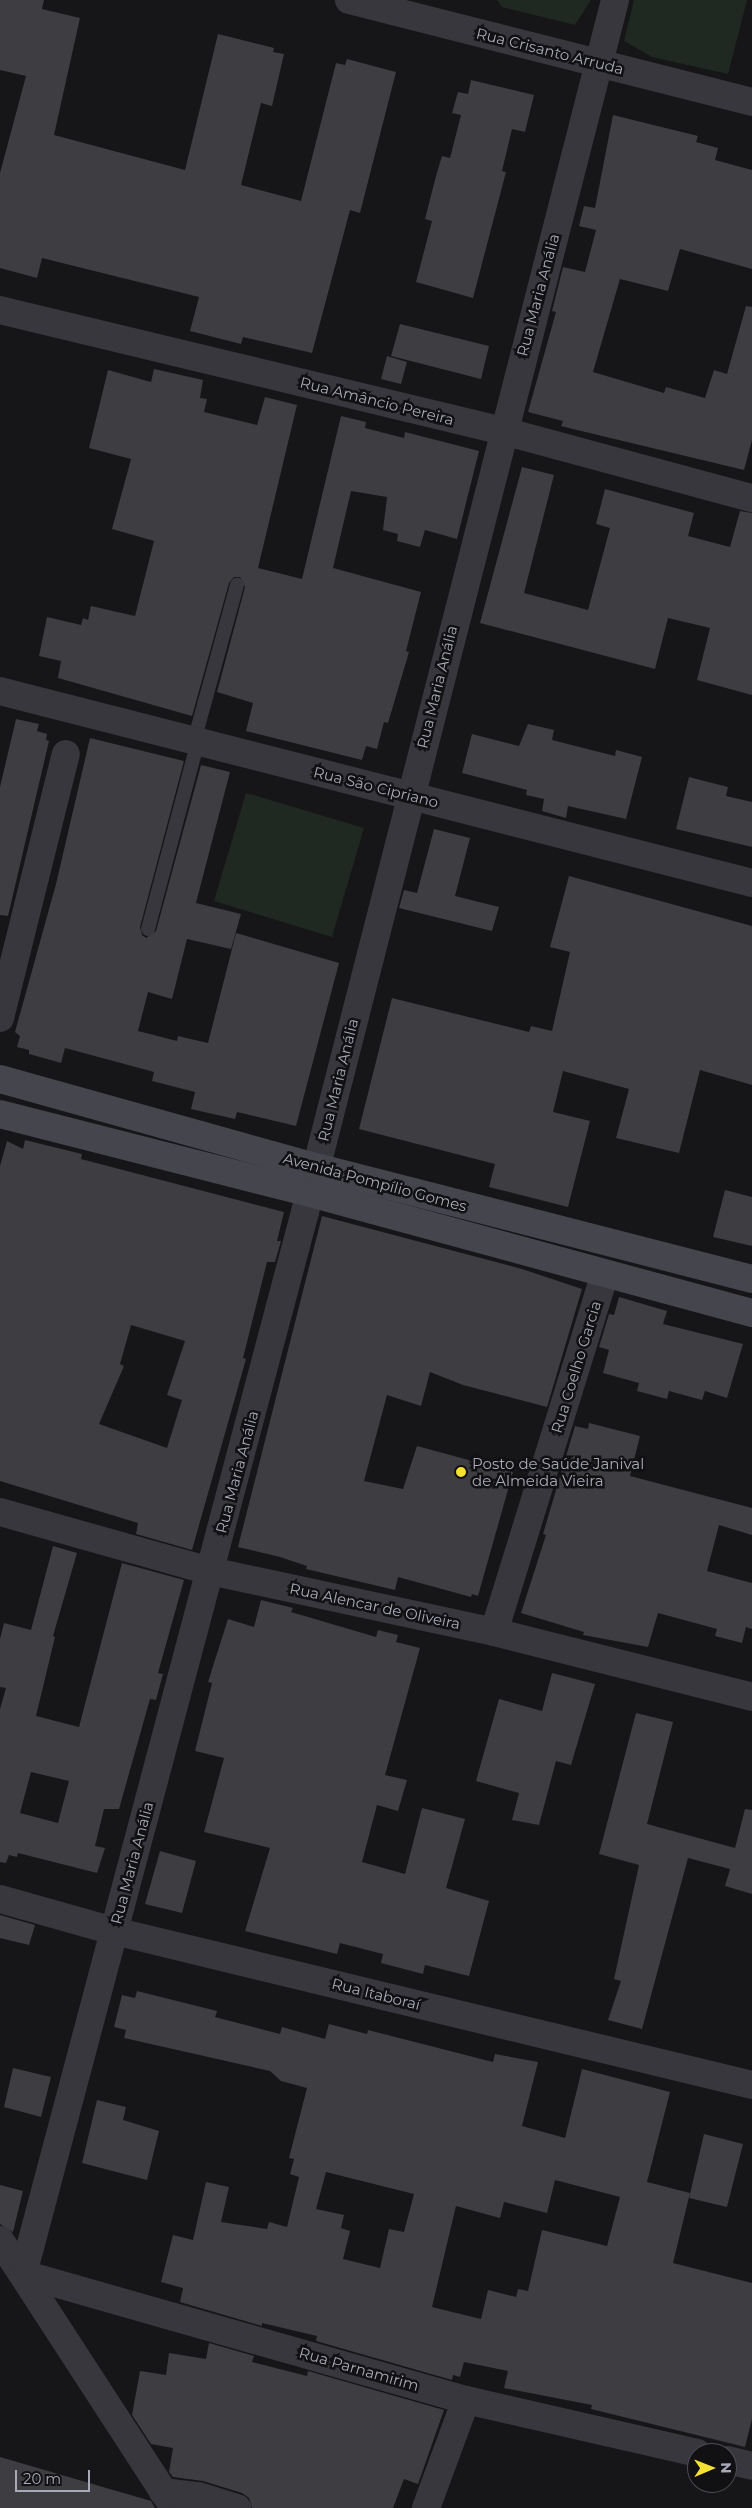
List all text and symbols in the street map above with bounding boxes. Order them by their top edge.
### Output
street label: Rua Crisanto Arruda [474,24,626,78]
street label: Rua Maria Anália [513,232,563,358]
street label: Rua Amâncio Pereira [298,373,456,429]
street label: Rua Maria Anália [413,624,461,750]
street label: Rua São Cipriano [312,763,440,811]
street label: Rua Maria Anália [314,1017,362,1143]
street label: Avenida Pompílio Gomes [281,1149,469,1215]
street label: Rua Coelho Garcia [547,1299,605,1435]
street label: Rua Maria Anália [212,1409,262,1535]
place label: Posto de Saúde Janival de Almeida Vieira [472,1454,644,1489]
marker: Posto de Saúde Janival de Almeida Vieira [454,1465,468,1479]
street label: Rua Alencar de Oliveira [288,1579,462,1633]
street label: Rua Maria Anália [107,1800,157,1926]
street label: Rua Itaboraí [330,1974,422,2014]
street label: Rua Parnamirim [297,2343,421,2395]
north arrow [687,2443,737,2493]
scale bar [18,2460,92,2492]
text: N [717,2462,735,2474]
text: 20 m [23,2469,61,2488]

